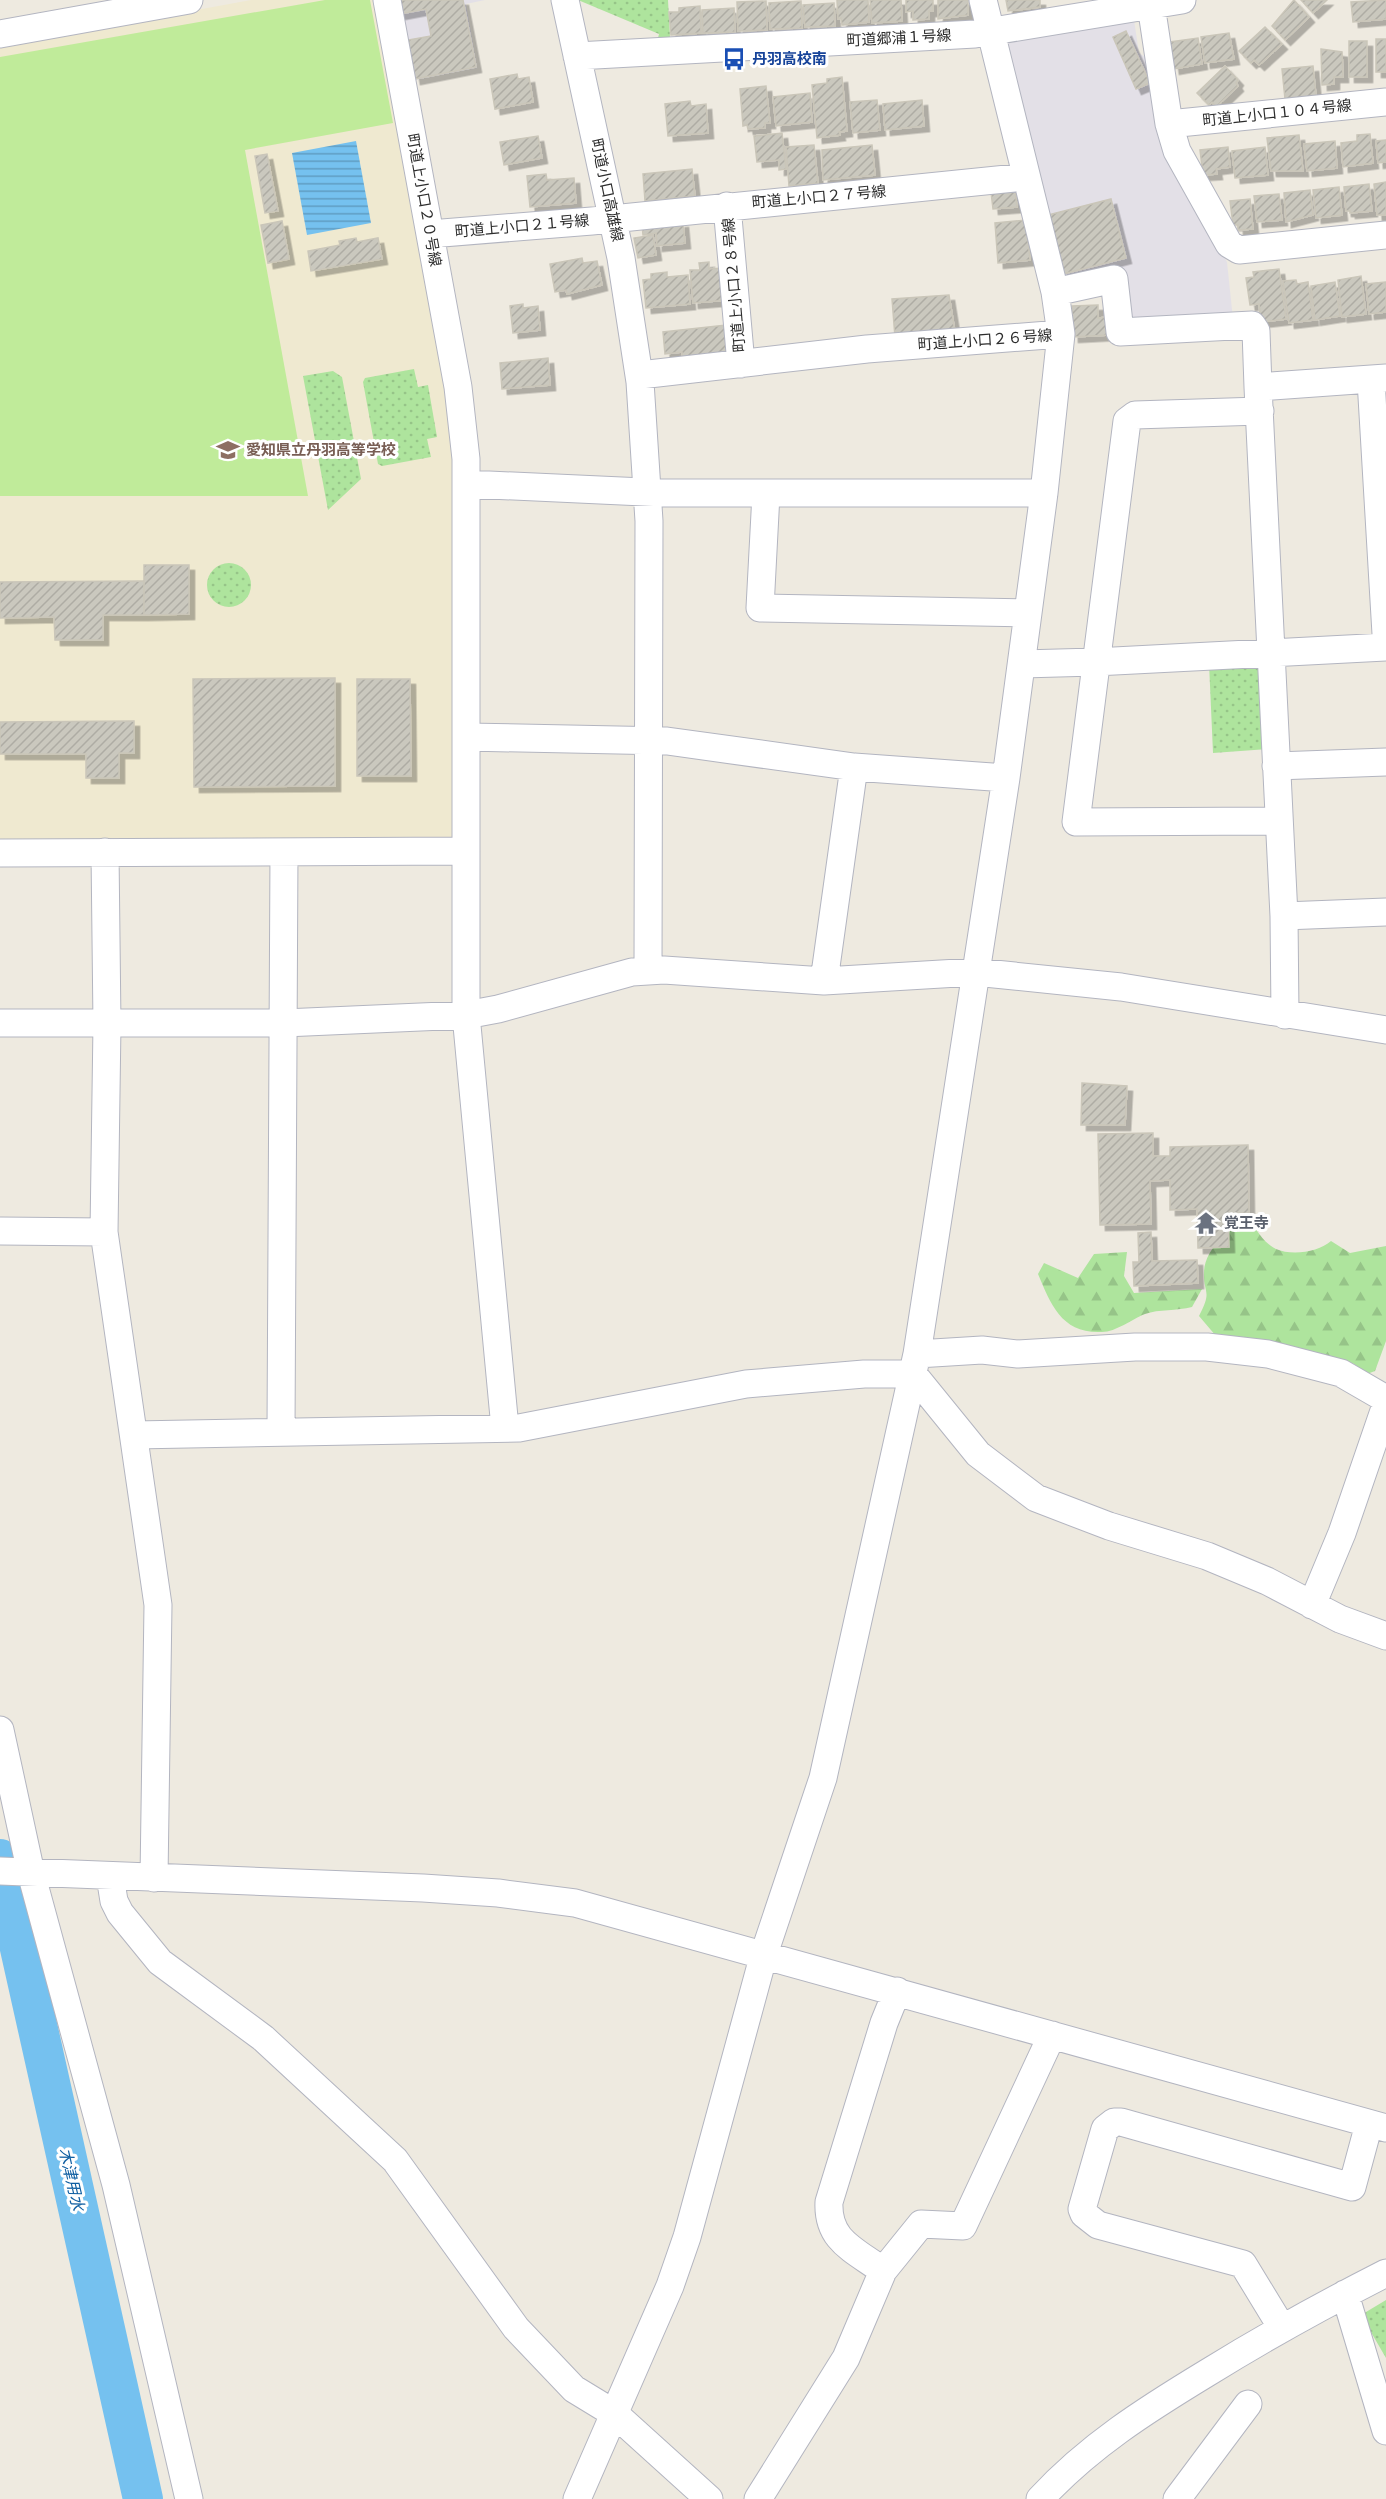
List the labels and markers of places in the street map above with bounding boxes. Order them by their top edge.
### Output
bus stop icon: 丹羽高校南 [721,46,747,72]
place label: 丹羽高校南 [752,49,827,67]
school or university icon: 愛知県立丹羽高等学校 [215,437,241,463]
place label: 愛知県立丹羽高等学校 [246,440,396,458]
temple icon: 覚王寺 [1193,1210,1219,1236]
place label: 覚王寺 [1224,1213,1269,1231]

